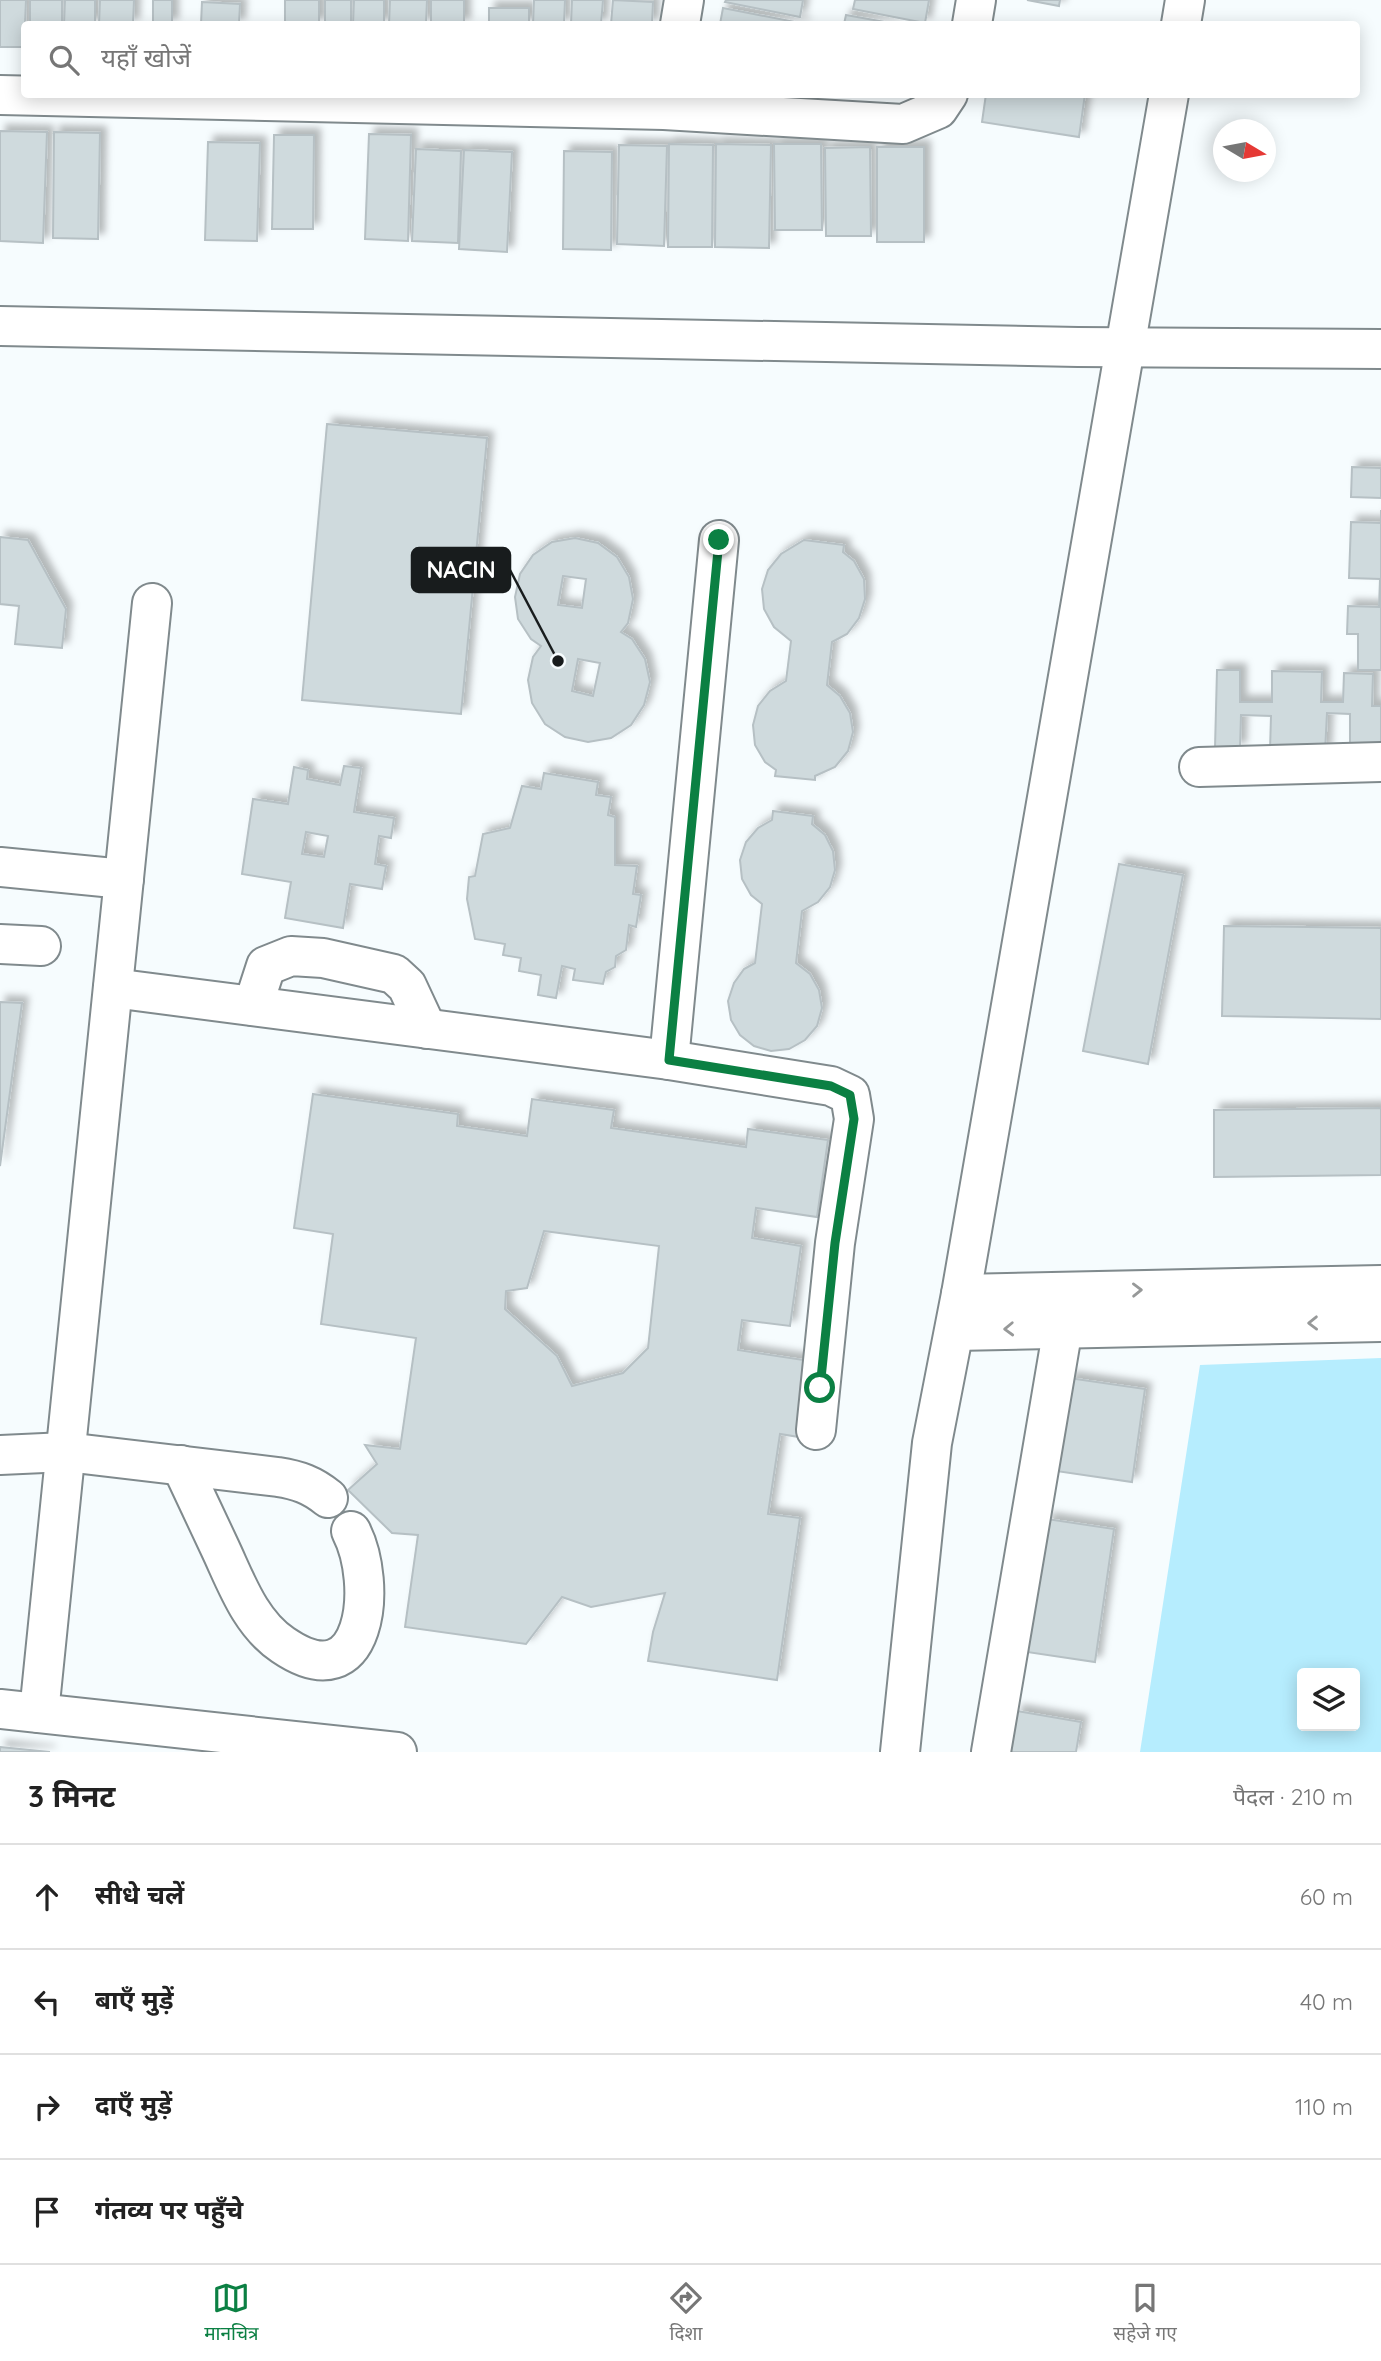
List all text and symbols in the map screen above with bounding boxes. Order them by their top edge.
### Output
search box [21,21,1360,98]
icon: search [45,41,83,79]
text: यहाँ खोजें [101,41,191,74]
north arrow [1213,119,1276,182]
route end [703,524,734,555]
callout: NACIN [412,548,510,592]
text: NACIN [426,555,496,584]
one-way arrow [1132,1283,1143,1298]
one-way arrow [1307,1315,1318,1331]
one-way arrow [1004,1321,1014,1337]
route start [804,1372,835,1403]
map controls [1297,1668,1360,1731]
button: layers [1297,1668,1360,1731]
text: 3 मिनट [28,1777,115,1815]
text: पैदल · 210 m [1233,1782,1353,1811]
icon: ahead [28,1878,66,1916]
text: सीधे चलें [95,1878,184,1911]
text: 60 m [1300,1882,1353,1911]
icon: left [28,1983,66,2021]
text: बाएँ मुड़ें [95,1983,174,2016]
text: 40 m [1300,1987,1353,2016]
icon: right [28,2088,66,2126]
text: दाएँ मुड़ें [95,2088,172,2121]
text: 110 m [1295,2092,1353,2121]
icon: arrive [28,2193,66,2231]
text: गंतव्य पर पहुँचे [95,2193,243,2226]
tab: मानचित्र [204,2279,259,2348]
tab: दिशा [667,2279,705,2348]
tab: सहेजे गए [1113,2279,1177,2348]

